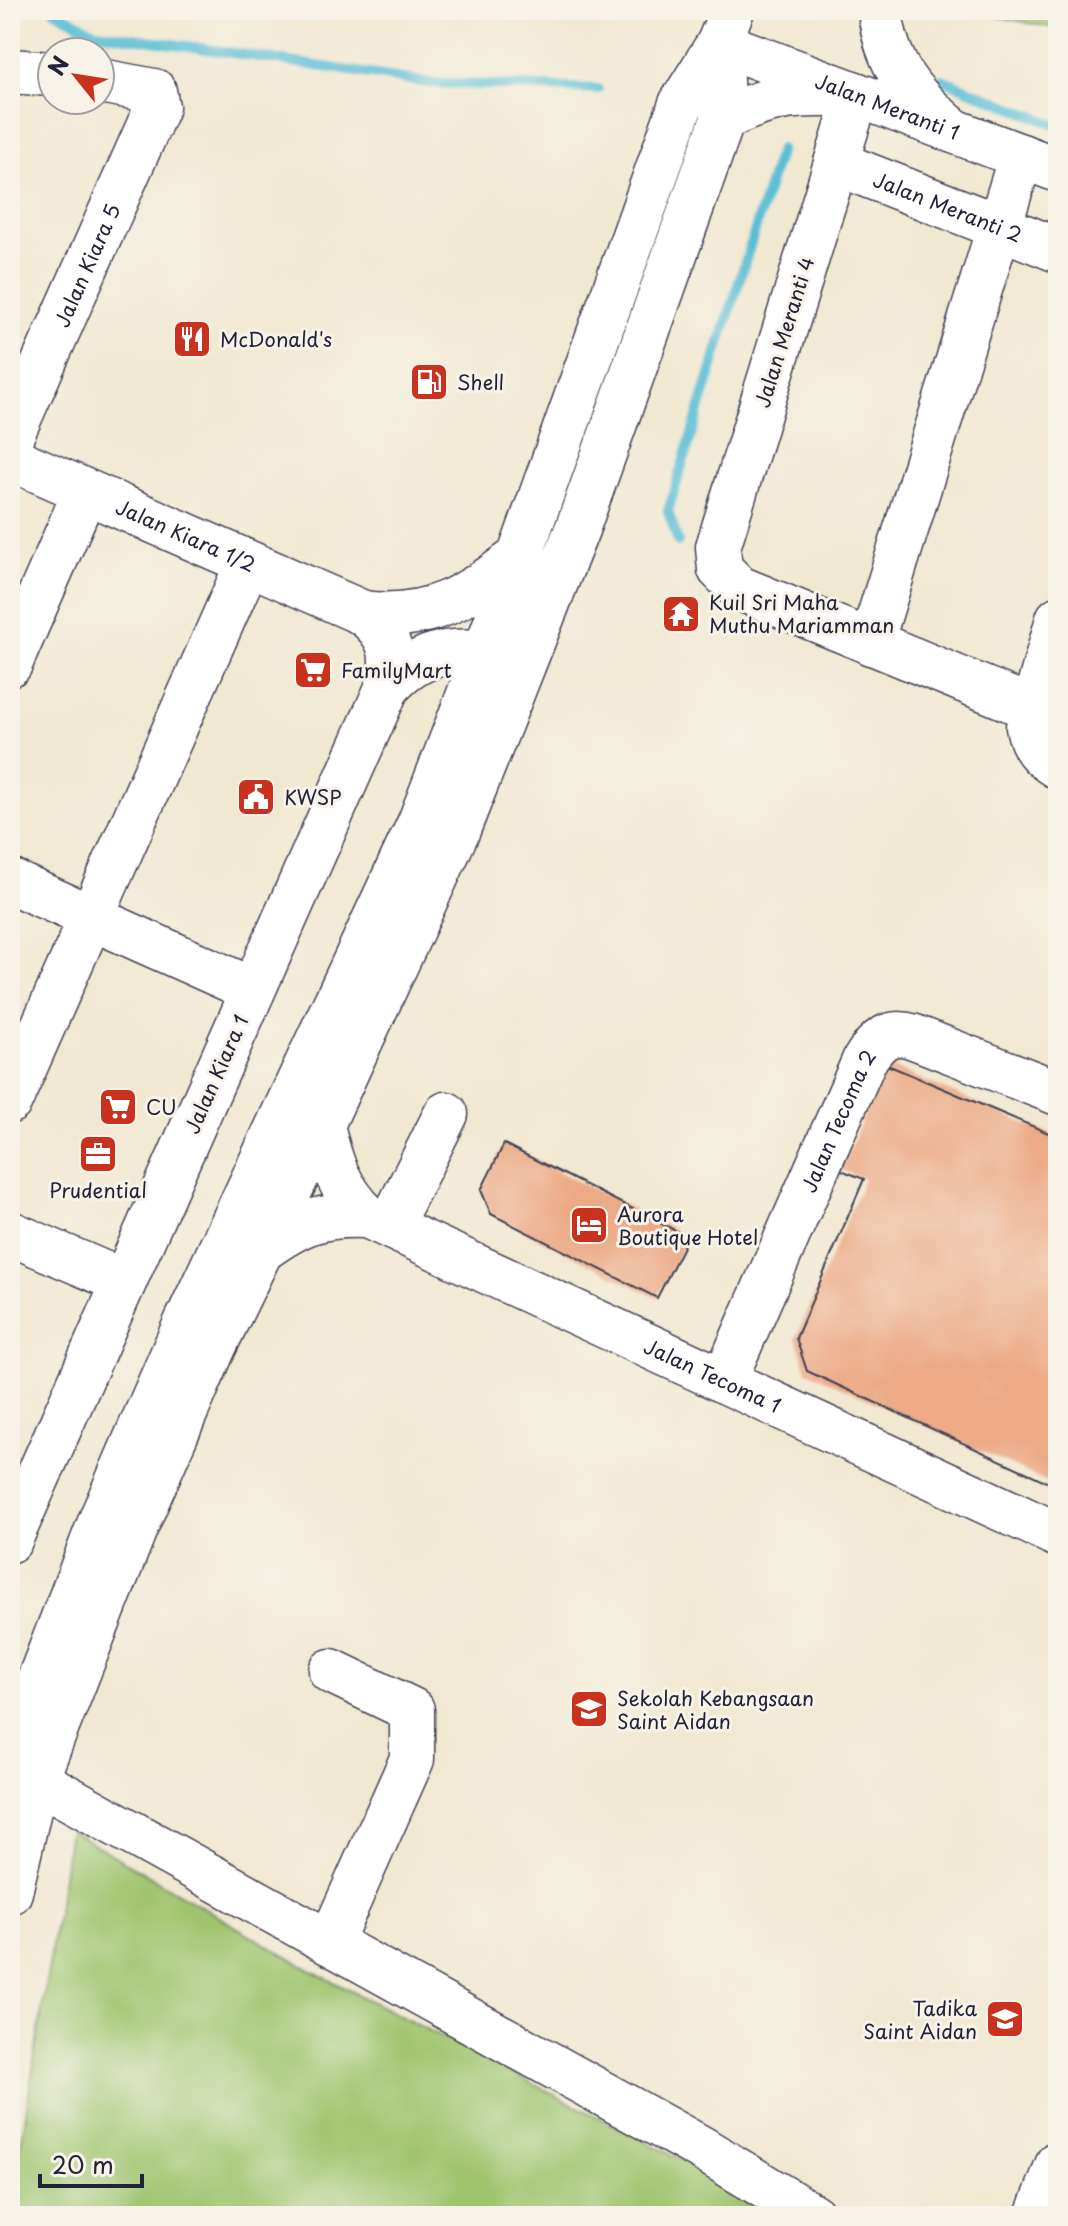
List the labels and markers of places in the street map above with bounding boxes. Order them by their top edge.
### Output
restaurant icon: McDonald's [171,318,213,360]
place label: McDonald's [220,324,332,354]
fuel station icon: Shell [408,361,450,403]
place label: Shell [457,367,504,397]
place label: Kuil Sri Maha Muthu Mariamman [709,587,894,640]
temple icon: Kuil Sri Maha Muthu Mariamman [660,593,702,635]
supermarket icon: FamilyMart [292,649,334,691]
place label: FamilyMart [341,655,452,685]
public building icon: KWSP [235,776,277,818]
place label: KWSP [284,782,342,812]
supermarket icon: CU [97,1086,139,1128]
place label: CU [146,1092,177,1122]
office icon: Prudential [77,1133,119,1175]
place label: Prudential [49,1175,147,1205]
place label: Aurora Boutique Hotel [617,1199,758,1252]
hotel icon: Aurora Boutique Hotel [568,1204,610,1246]
place label: Sekolah Kebangsaan Saint Aidan [617,1683,814,1736]
school or university icon: Sekolah Kebangsaan Saint Aidan [568,1688,610,1730]
place label: Tadika Saint Aidan [863,1993,977,2046]
school or university icon: Tadika Saint Aidan [984,1998,1026,2040]

